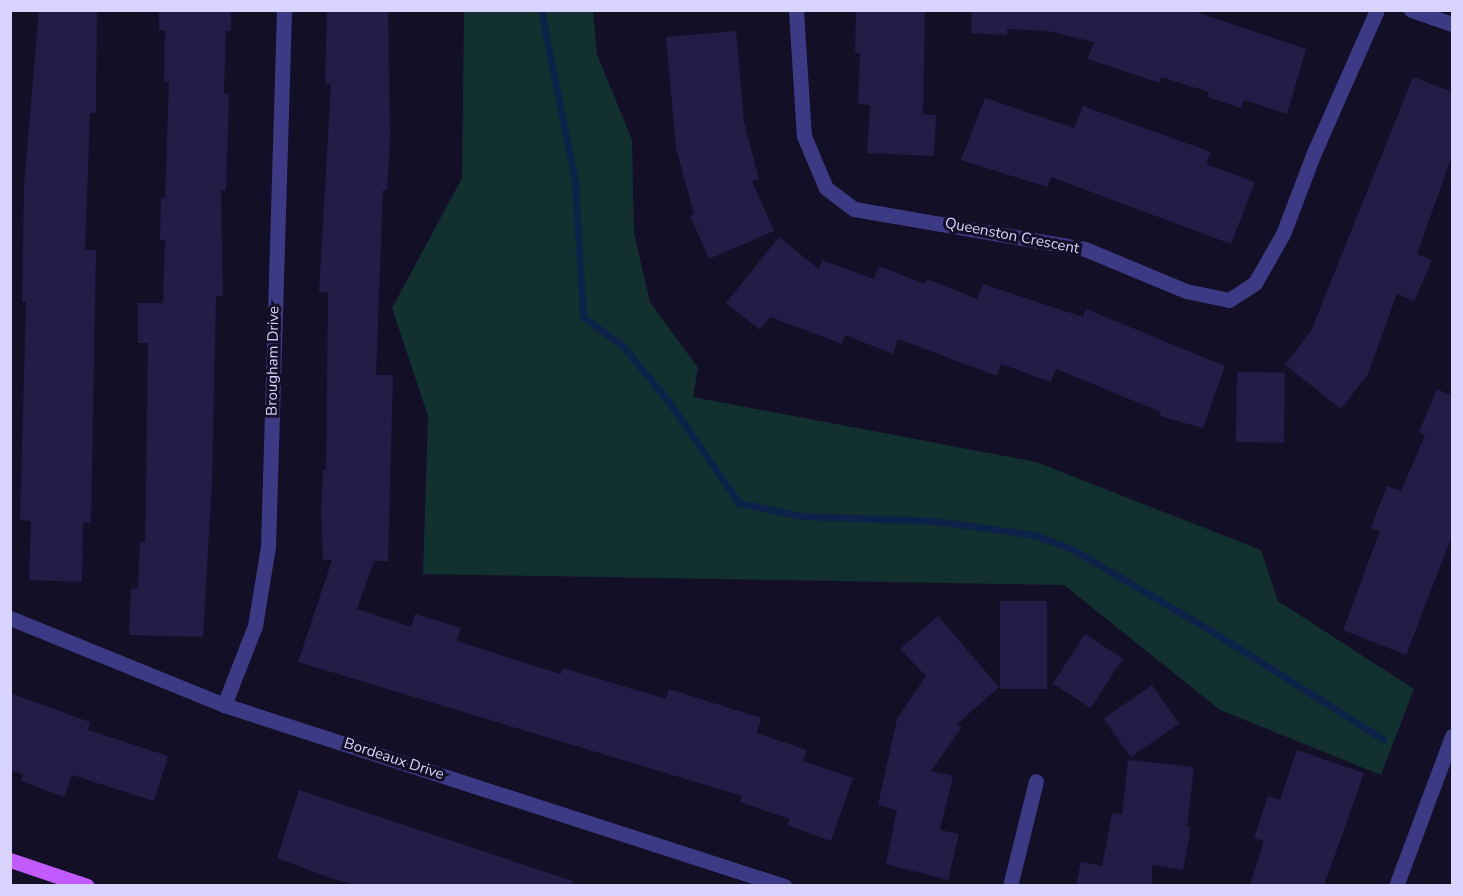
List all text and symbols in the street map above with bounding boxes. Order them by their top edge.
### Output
street label: Queenston Crescent [943,214,1081,258]
street label: Brougham Drive [263,306,283,416]
street label: Bordeaux Drive [342,734,446,784]

